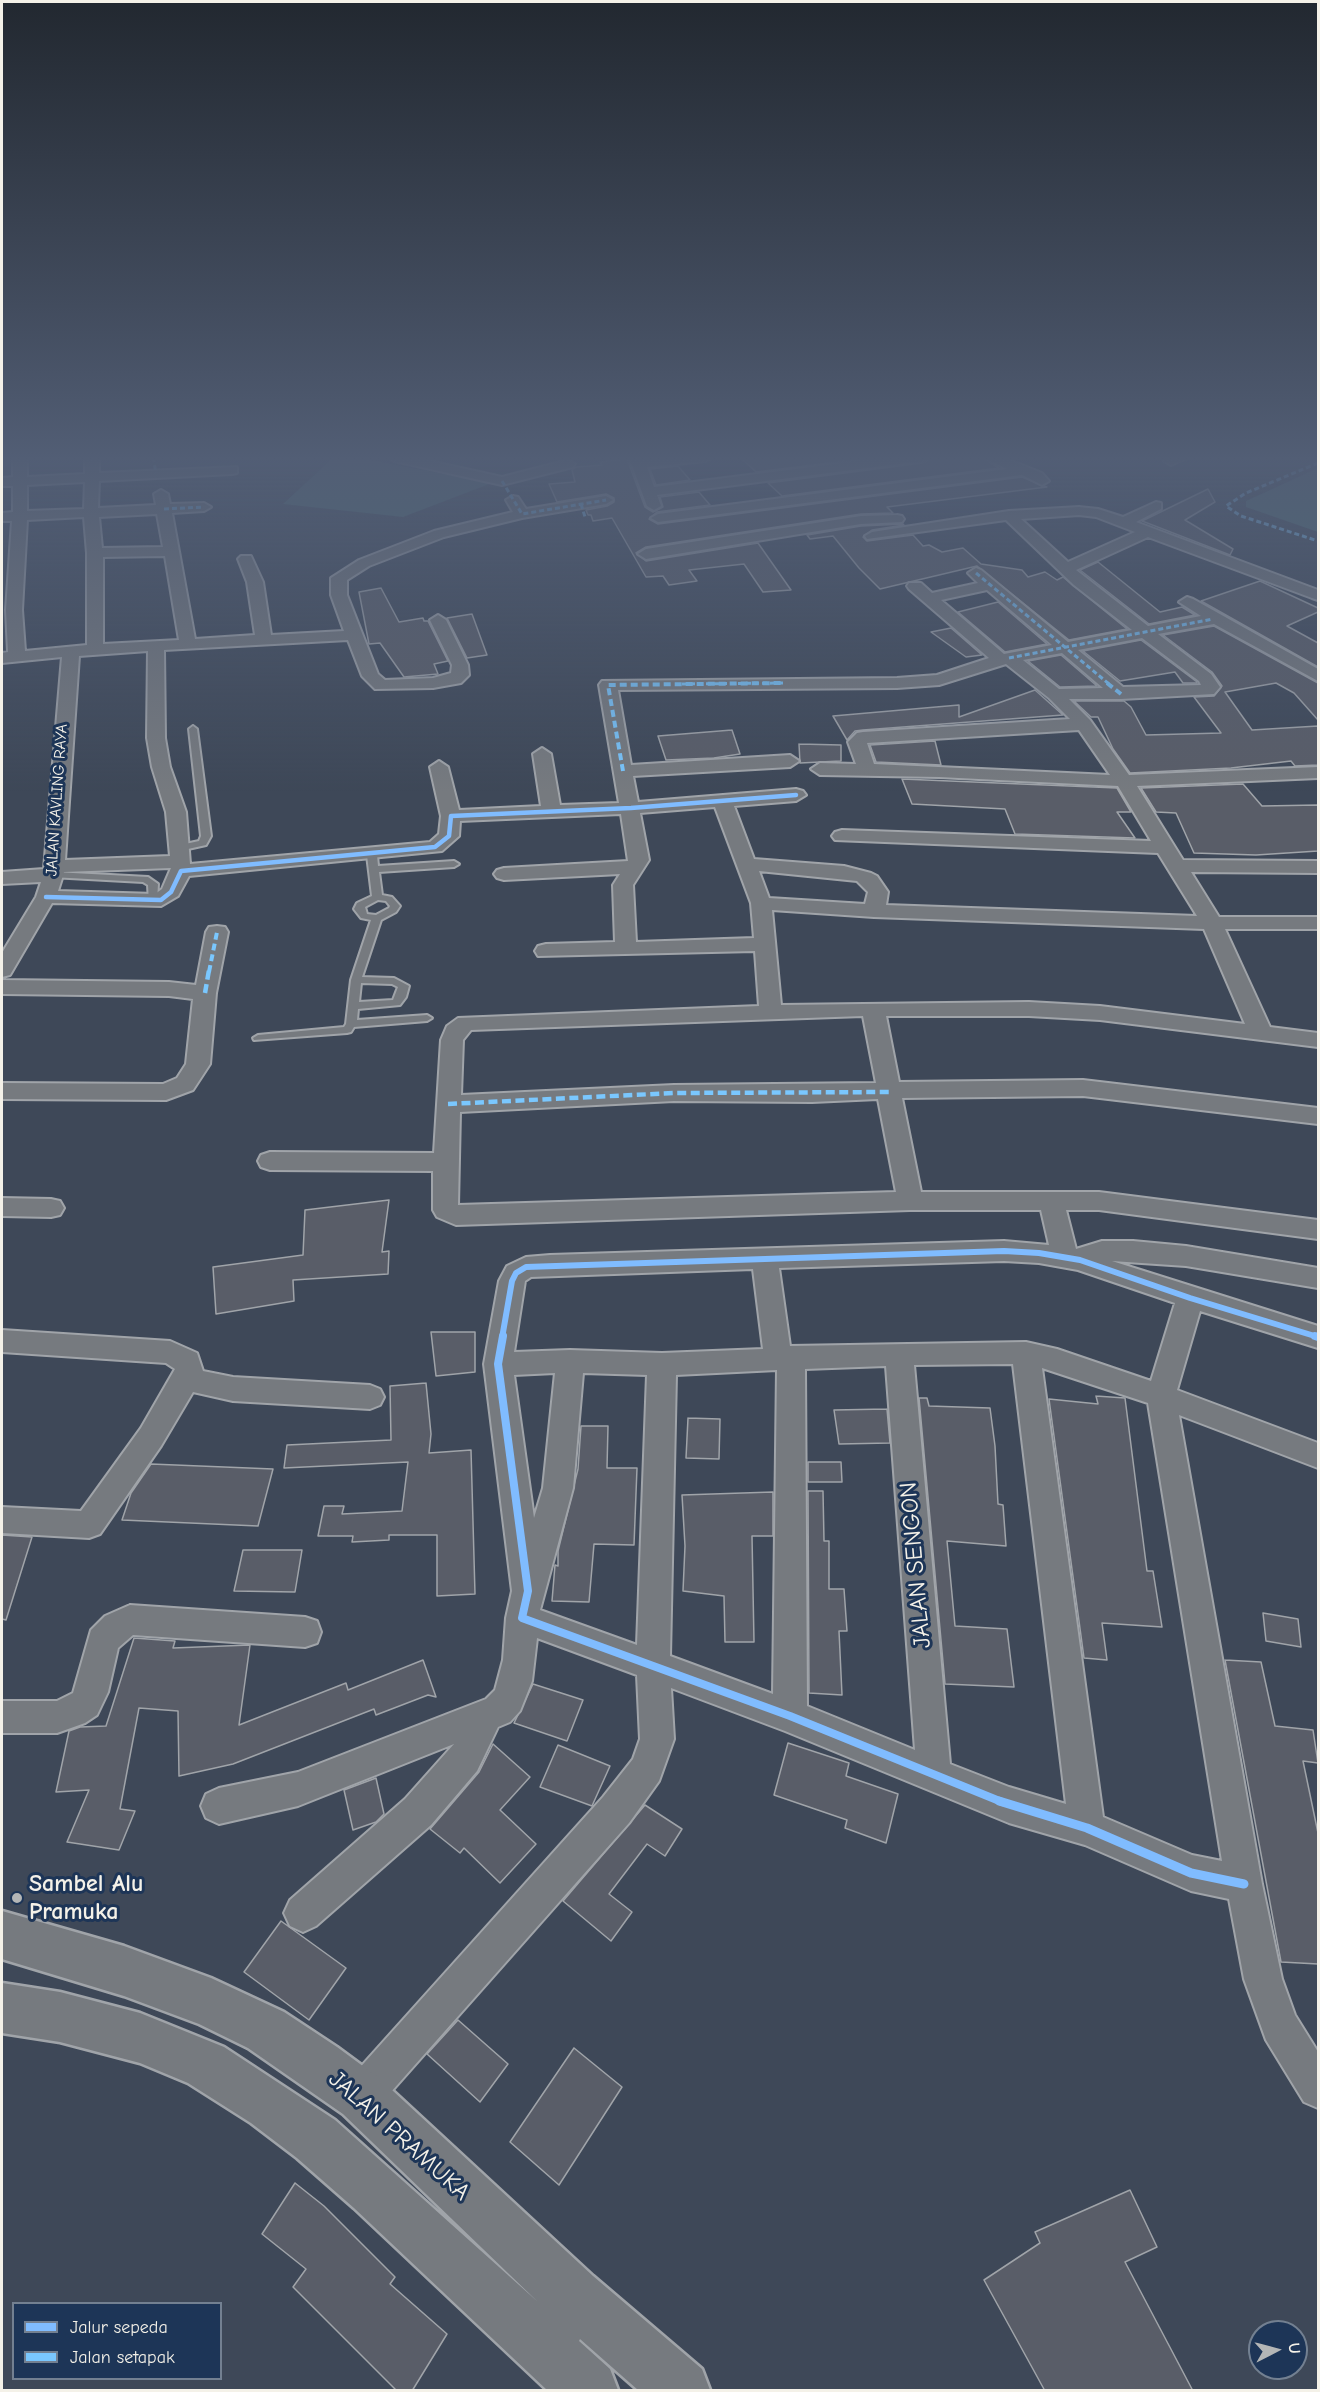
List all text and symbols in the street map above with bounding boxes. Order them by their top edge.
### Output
street label: JALAN KAVLING RAYA [42,723,72,877]
street label: JALAN SENGON [894,1481,938,1649]
place label: Sambel Alu Pramuka [29,1870,143,1926]
marker: Sambel Alu Pramuka [10,1891,24,1905]
street label: JALAN PRAMUKA [322,2065,476,2207]
legend [12,2302,222,2380]
text: Jalur sepeda [70,2317,168,2338]
north arrow [1248,2320,1308,2380]
text: U [1284,2342,1303,2355]
text: Jalan setapak [70,2347,175,2368]

